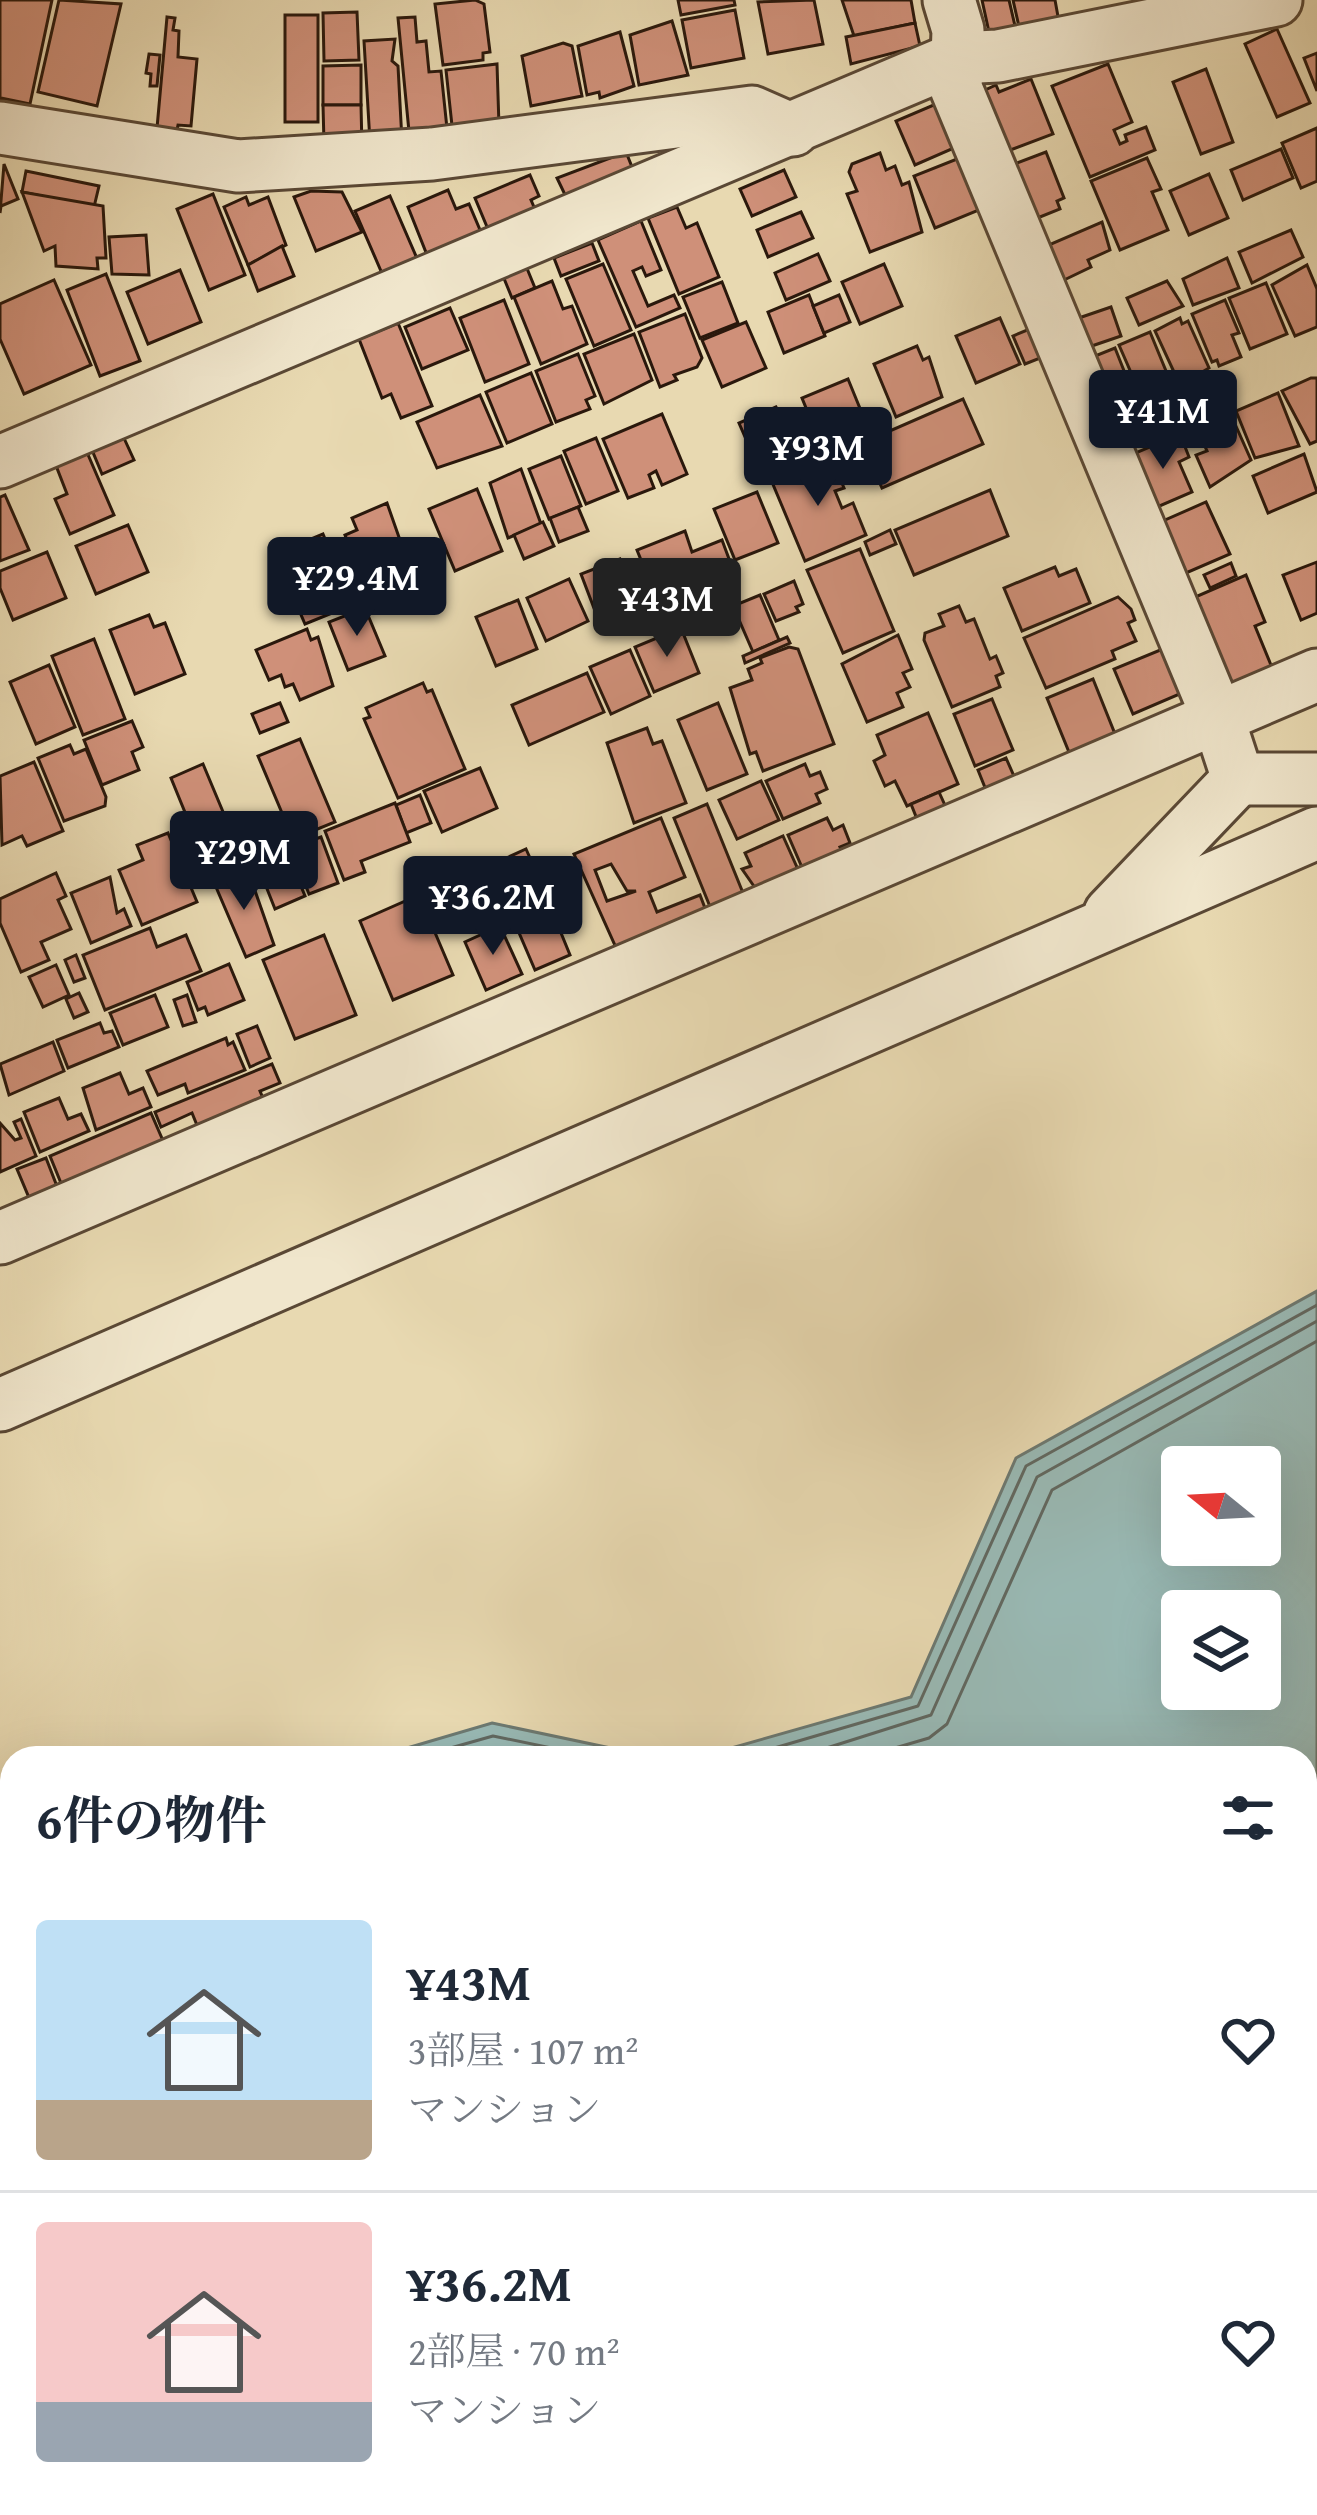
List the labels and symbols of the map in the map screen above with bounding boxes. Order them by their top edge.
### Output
pin: ¥41M [1092,370,1234,472]
pin: ¥93M [747,407,889,509]
pin: ¥29.4M [259,537,455,639]
pin: ¥43M [596,558,738,660]
pin: ¥29M [173,811,315,913]
pin: ¥36.2M [395,856,591,958]
north arrow [1161,1446,1281,1566]

